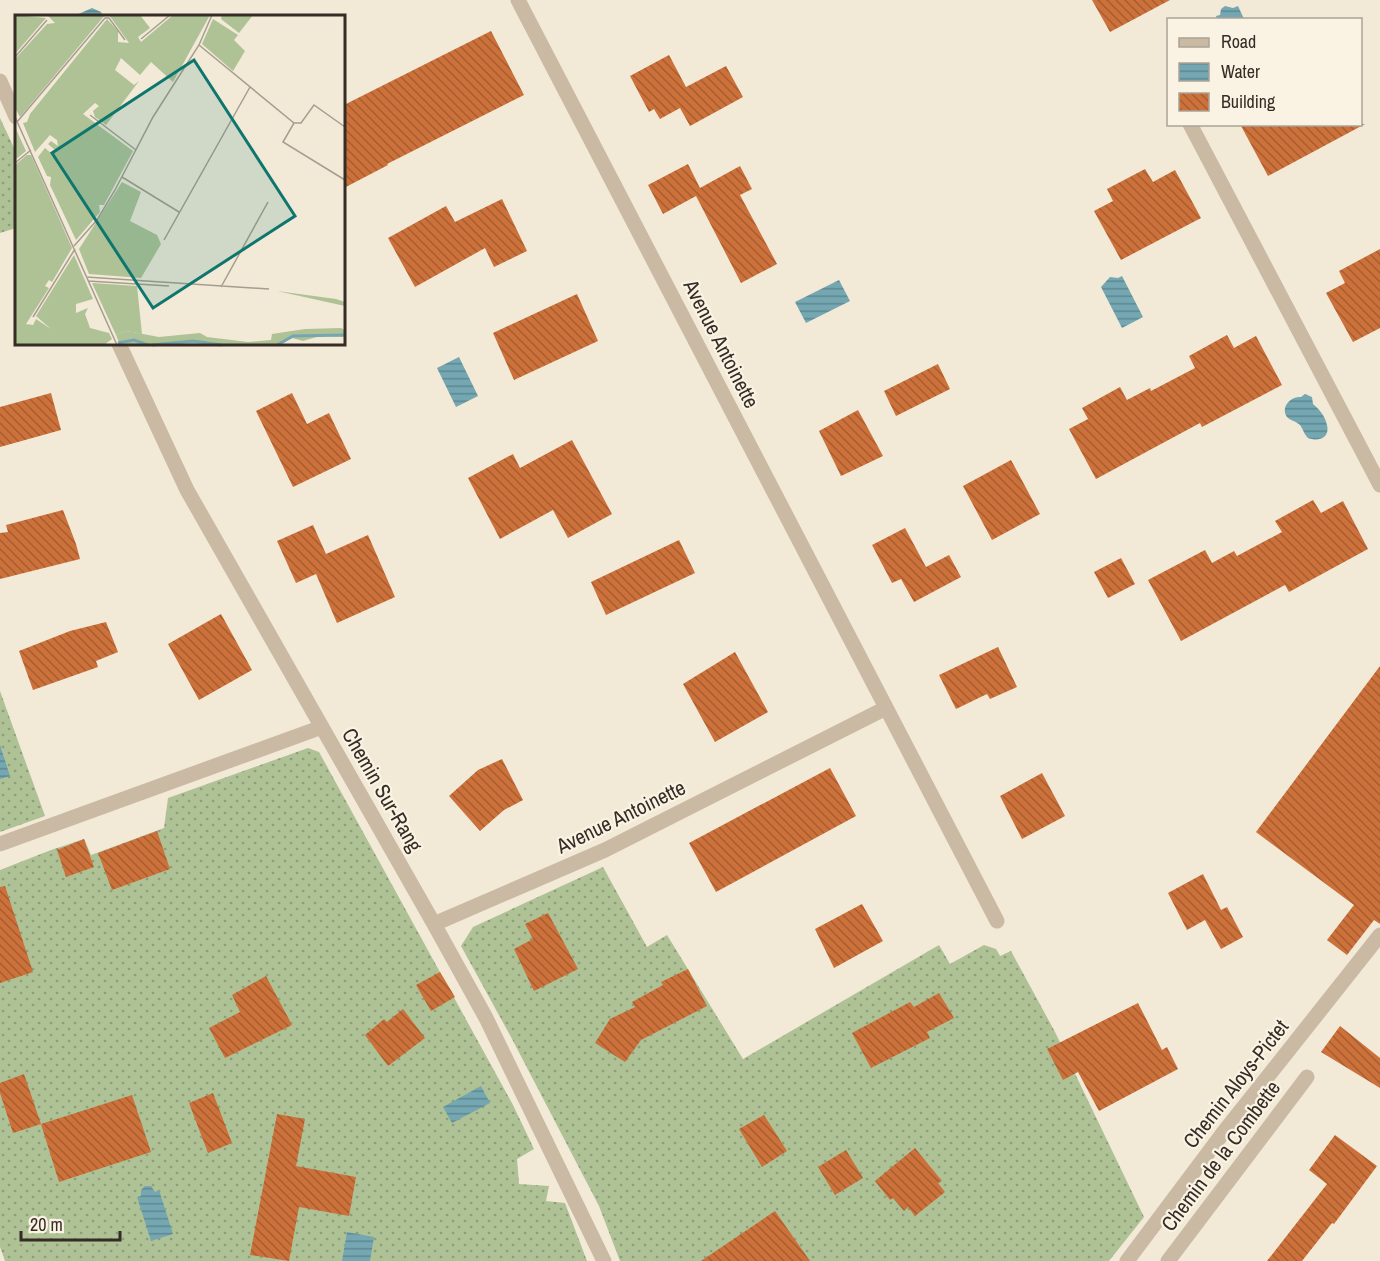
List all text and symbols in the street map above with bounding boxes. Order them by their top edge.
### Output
inset map [15,15,345,345]
legend [1167,18,1362,126]
text: Road [1221,29,1256,54]
text: Water [1221,59,1260,84]
text: Building [1221,89,1276,114]
street label: Avenue Antoinette [676,274,766,413]
street label: Chemin Sur-Rang [335,722,430,857]
street label: Avenue Antoinette [550,773,690,861]
street label: Chemin Aloys-Pictet [1176,1013,1295,1154]
street label: Chemin de la Combette [1154,1074,1287,1237]
scale bar [21,1204,120,1242]
text: 20 m [30,1212,63,1237]

